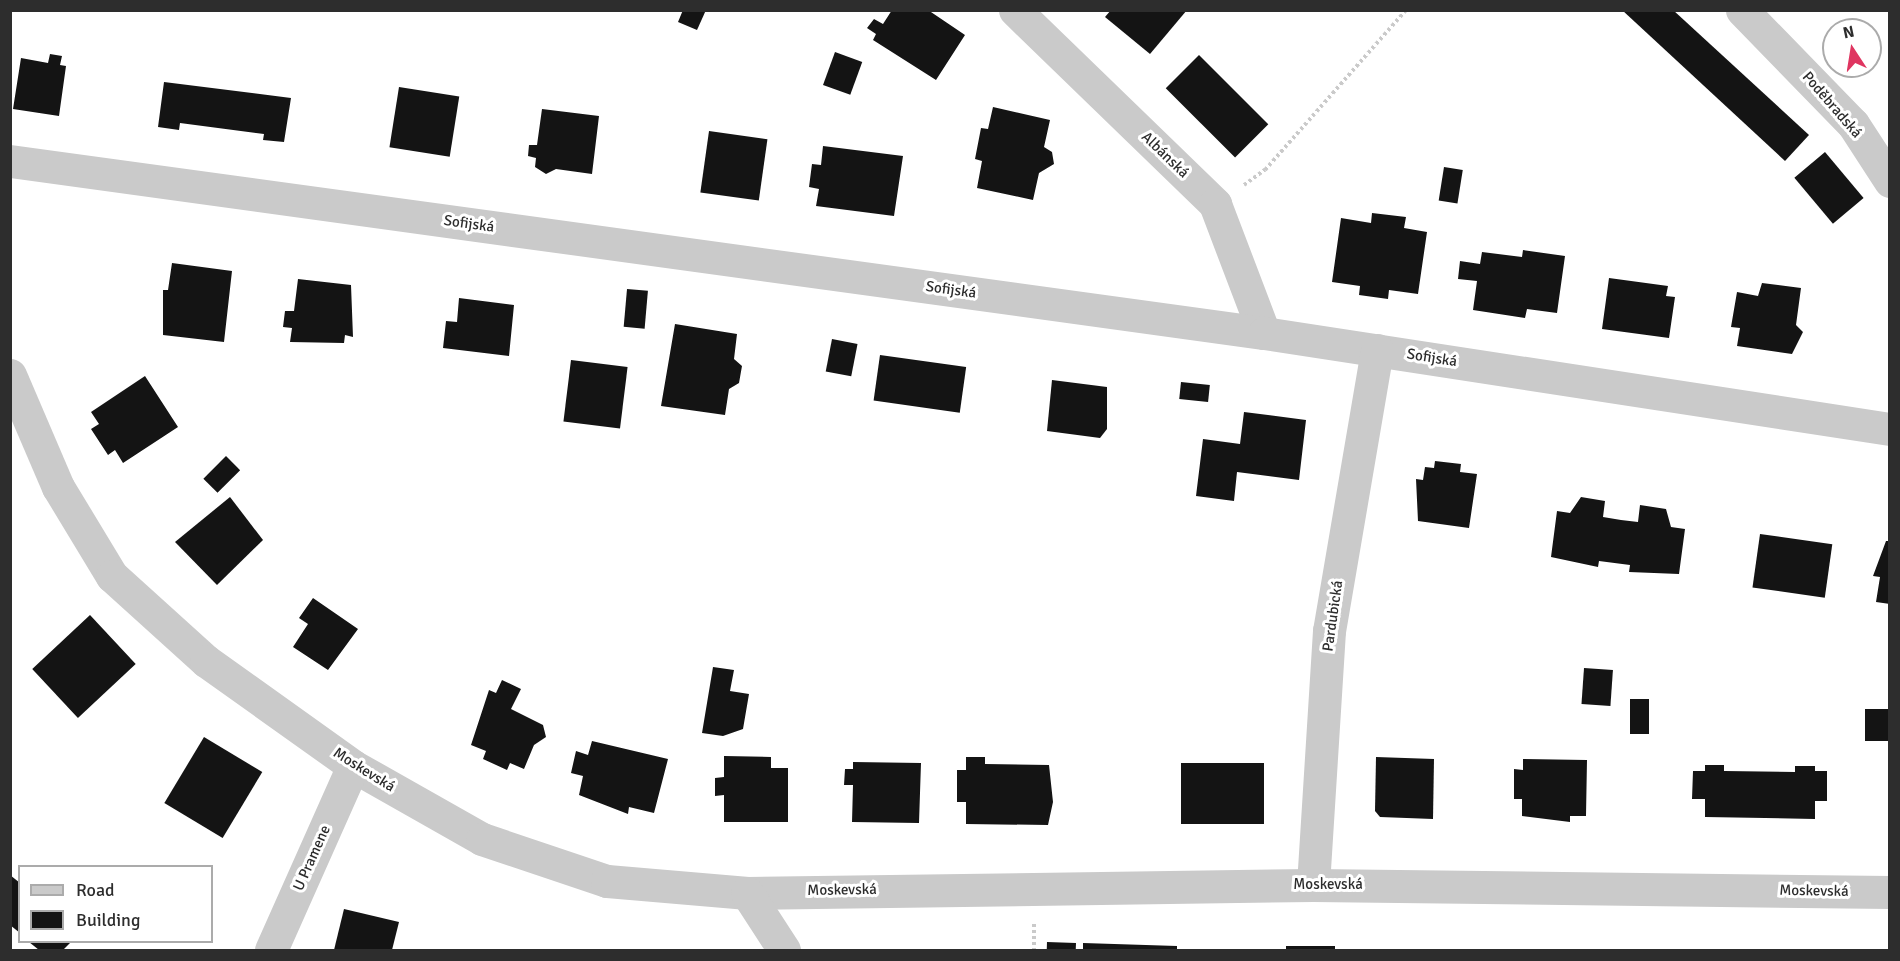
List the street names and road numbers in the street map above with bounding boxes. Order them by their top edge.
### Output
street label: Poděbradská [1798,68,1866,142]
street label: Albánská [1138,128,1192,182]
street label: Sofijská [443,212,495,236]
street label: Sofijská [925,278,977,302]
street label: Sofijská [1406,345,1458,371]
street label: Pardubická [1319,579,1347,653]
street label: Moskevská [330,744,398,796]
street label: U Pramene [290,822,334,894]
street label: Moskevská [1293,876,1363,894]
street label: Moskevská [807,880,877,900]
street label: Moskevská [1779,881,1849,901]

